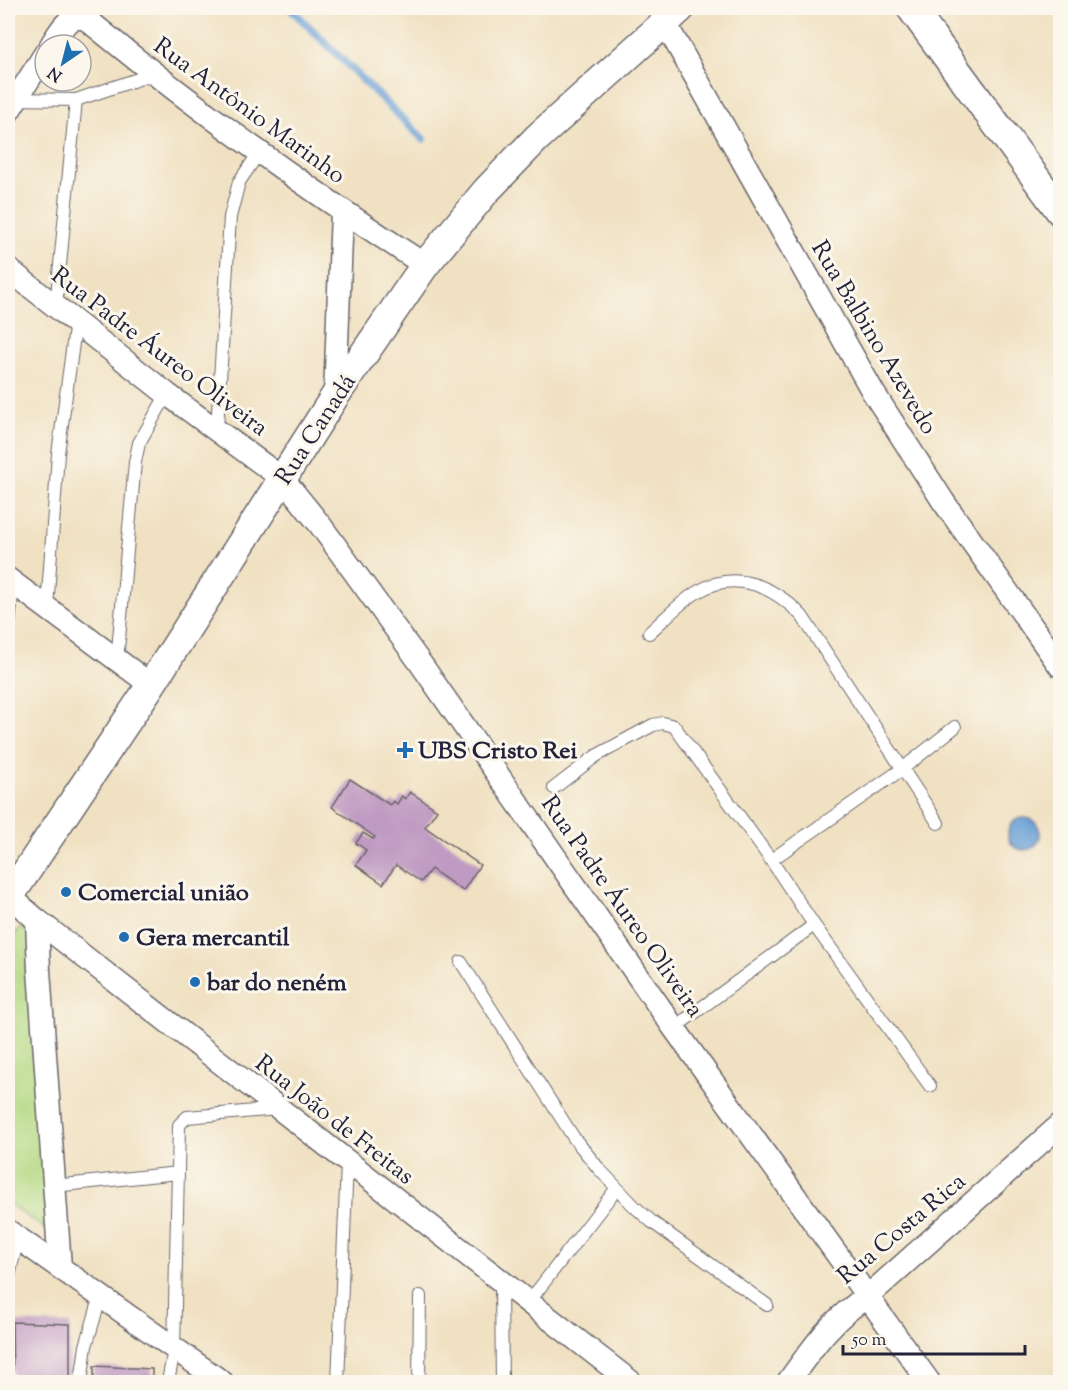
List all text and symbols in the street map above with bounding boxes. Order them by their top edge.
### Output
street label: Rua Antônio Marinho [146,30,352,193]
north arrow [33,33,93,93]
text: N [44,60,68,86]
street label: Rua Balbino Azevedo [802,235,945,441]
street label: Rua Padre Áureo Oliveira [43,260,274,446]
street label: Rua Canadá [268,368,365,492]
place label: UBS Cristo Rei [418,735,578,769]
marker: UBS Cristo Rei [396,741,414,759]
street label: Rua Padre Áureo Oliveira [532,789,711,1025]
place label: Comercial união [78,877,249,911]
marker: Comercial união [59,885,73,899]
place label: Gera mercantil [136,922,290,956]
marker: Gera mercantil [117,930,131,944]
place label: bar do neném [206,967,347,1001]
marker: bar do neném [188,975,202,989]
street label: Rua João de Freitas [247,1048,421,1194]
street label: Rua Costa Rica [831,1166,974,1293]
scale bar [843,1318,1024,1356]
text: 50 m [851,1328,887,1354]

